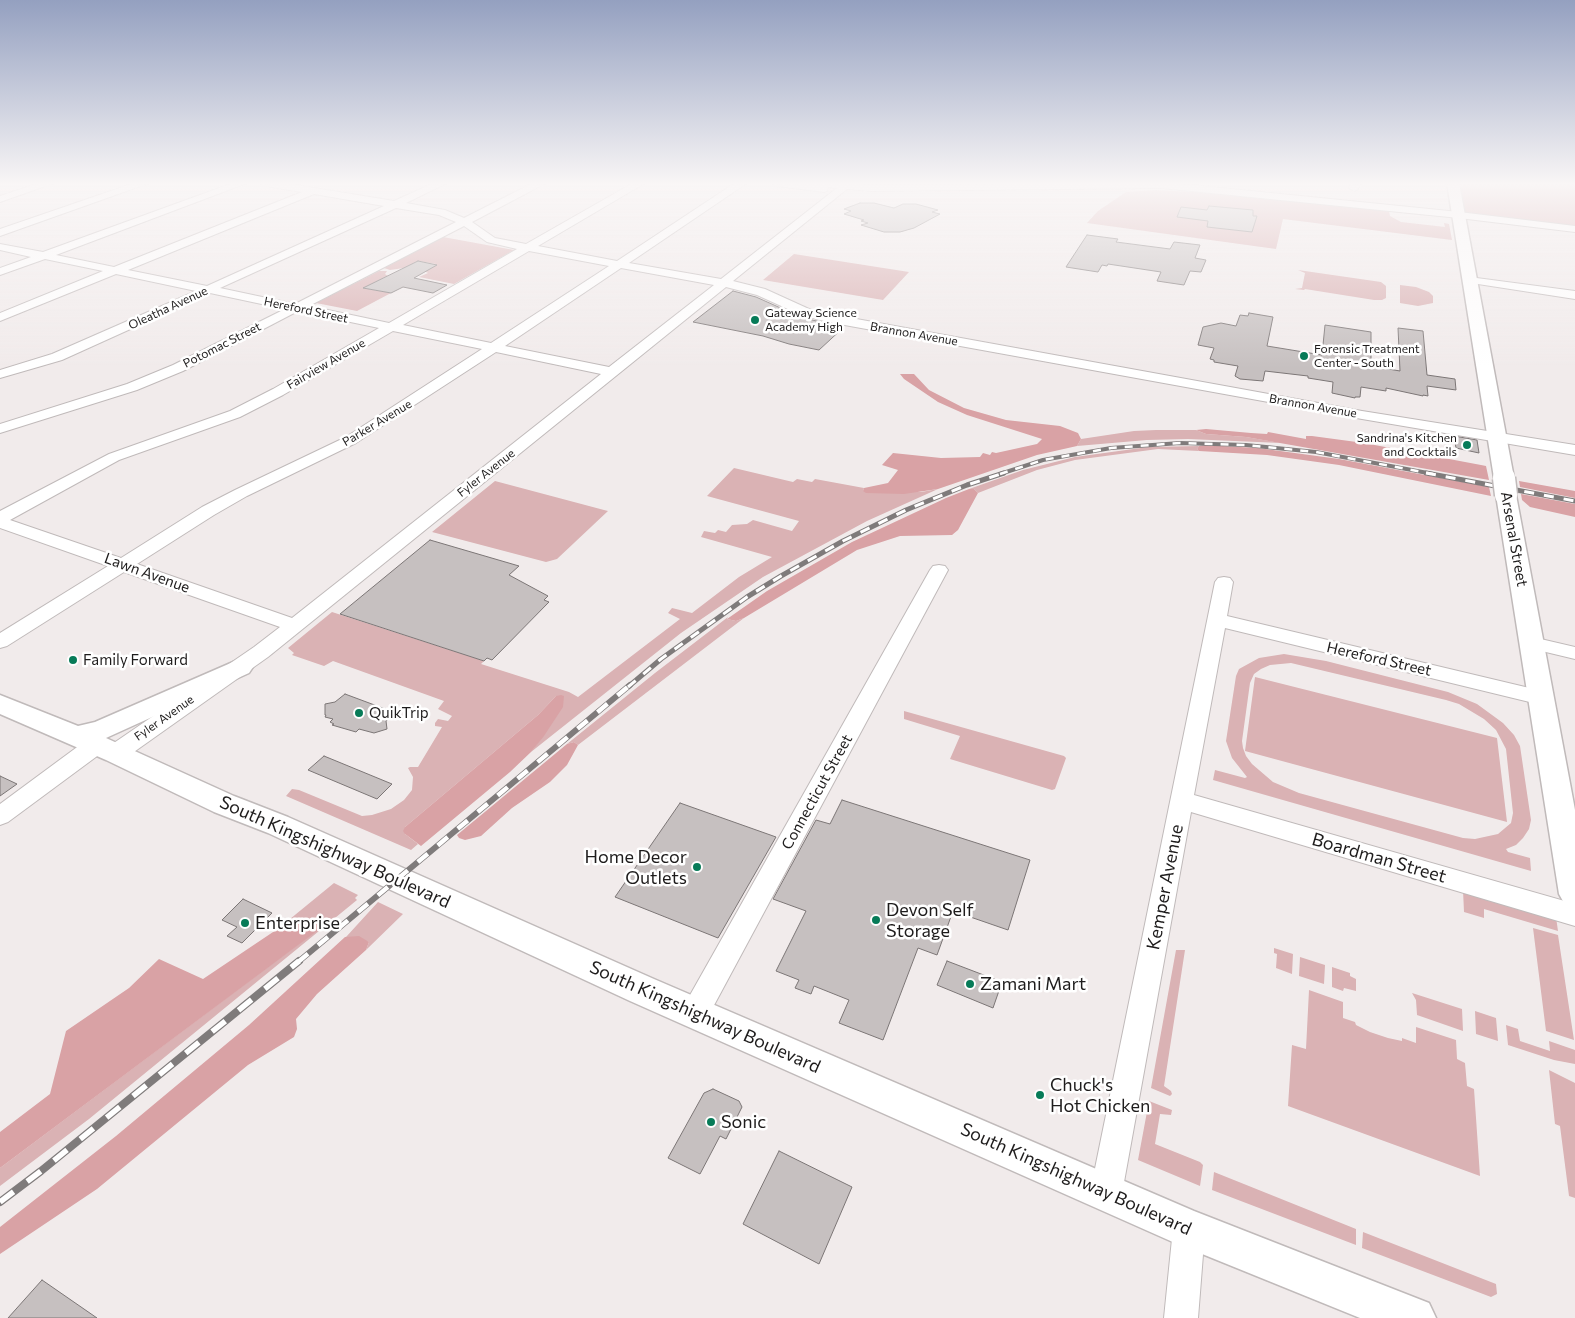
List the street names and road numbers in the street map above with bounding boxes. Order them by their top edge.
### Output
street label: Oleatha Avenue [126,283,210,333]
street label: Hereford Street [263,294,349,326]
street label: Potomac Street [181,319,263,371]
street label: Brannon Avenue [869,319,959,349]
street label: Fairview Avenue [284,336,368,392]
street label: Brannon Avenue [1268,391,1358,421]
street label: Parker Avenue [340,397,414,449]
street label: Fyler Avenue [454,446,518,500]
street label: Arsenal Street [1497,490,1531,588]
street label: Lawn Avenue [102,549,192,597]
street label: Hereford Street [1325,638,1433,680]
street label: Fyler Avenue [131,692,197,744]
street label: Connecticut Street [778,731,856,853]
street label: South Kingshighway Boulevard [216,791,454,913]
street label: Kemper Avenue [1142,822,1188,952]
street label: Boardman Street [1309,828,1449,888]
street label: South Kingshighway Boulevard [586,956,824,1078]
street label: South Kingshighway Boulevard [957,1118,1195,1240]

